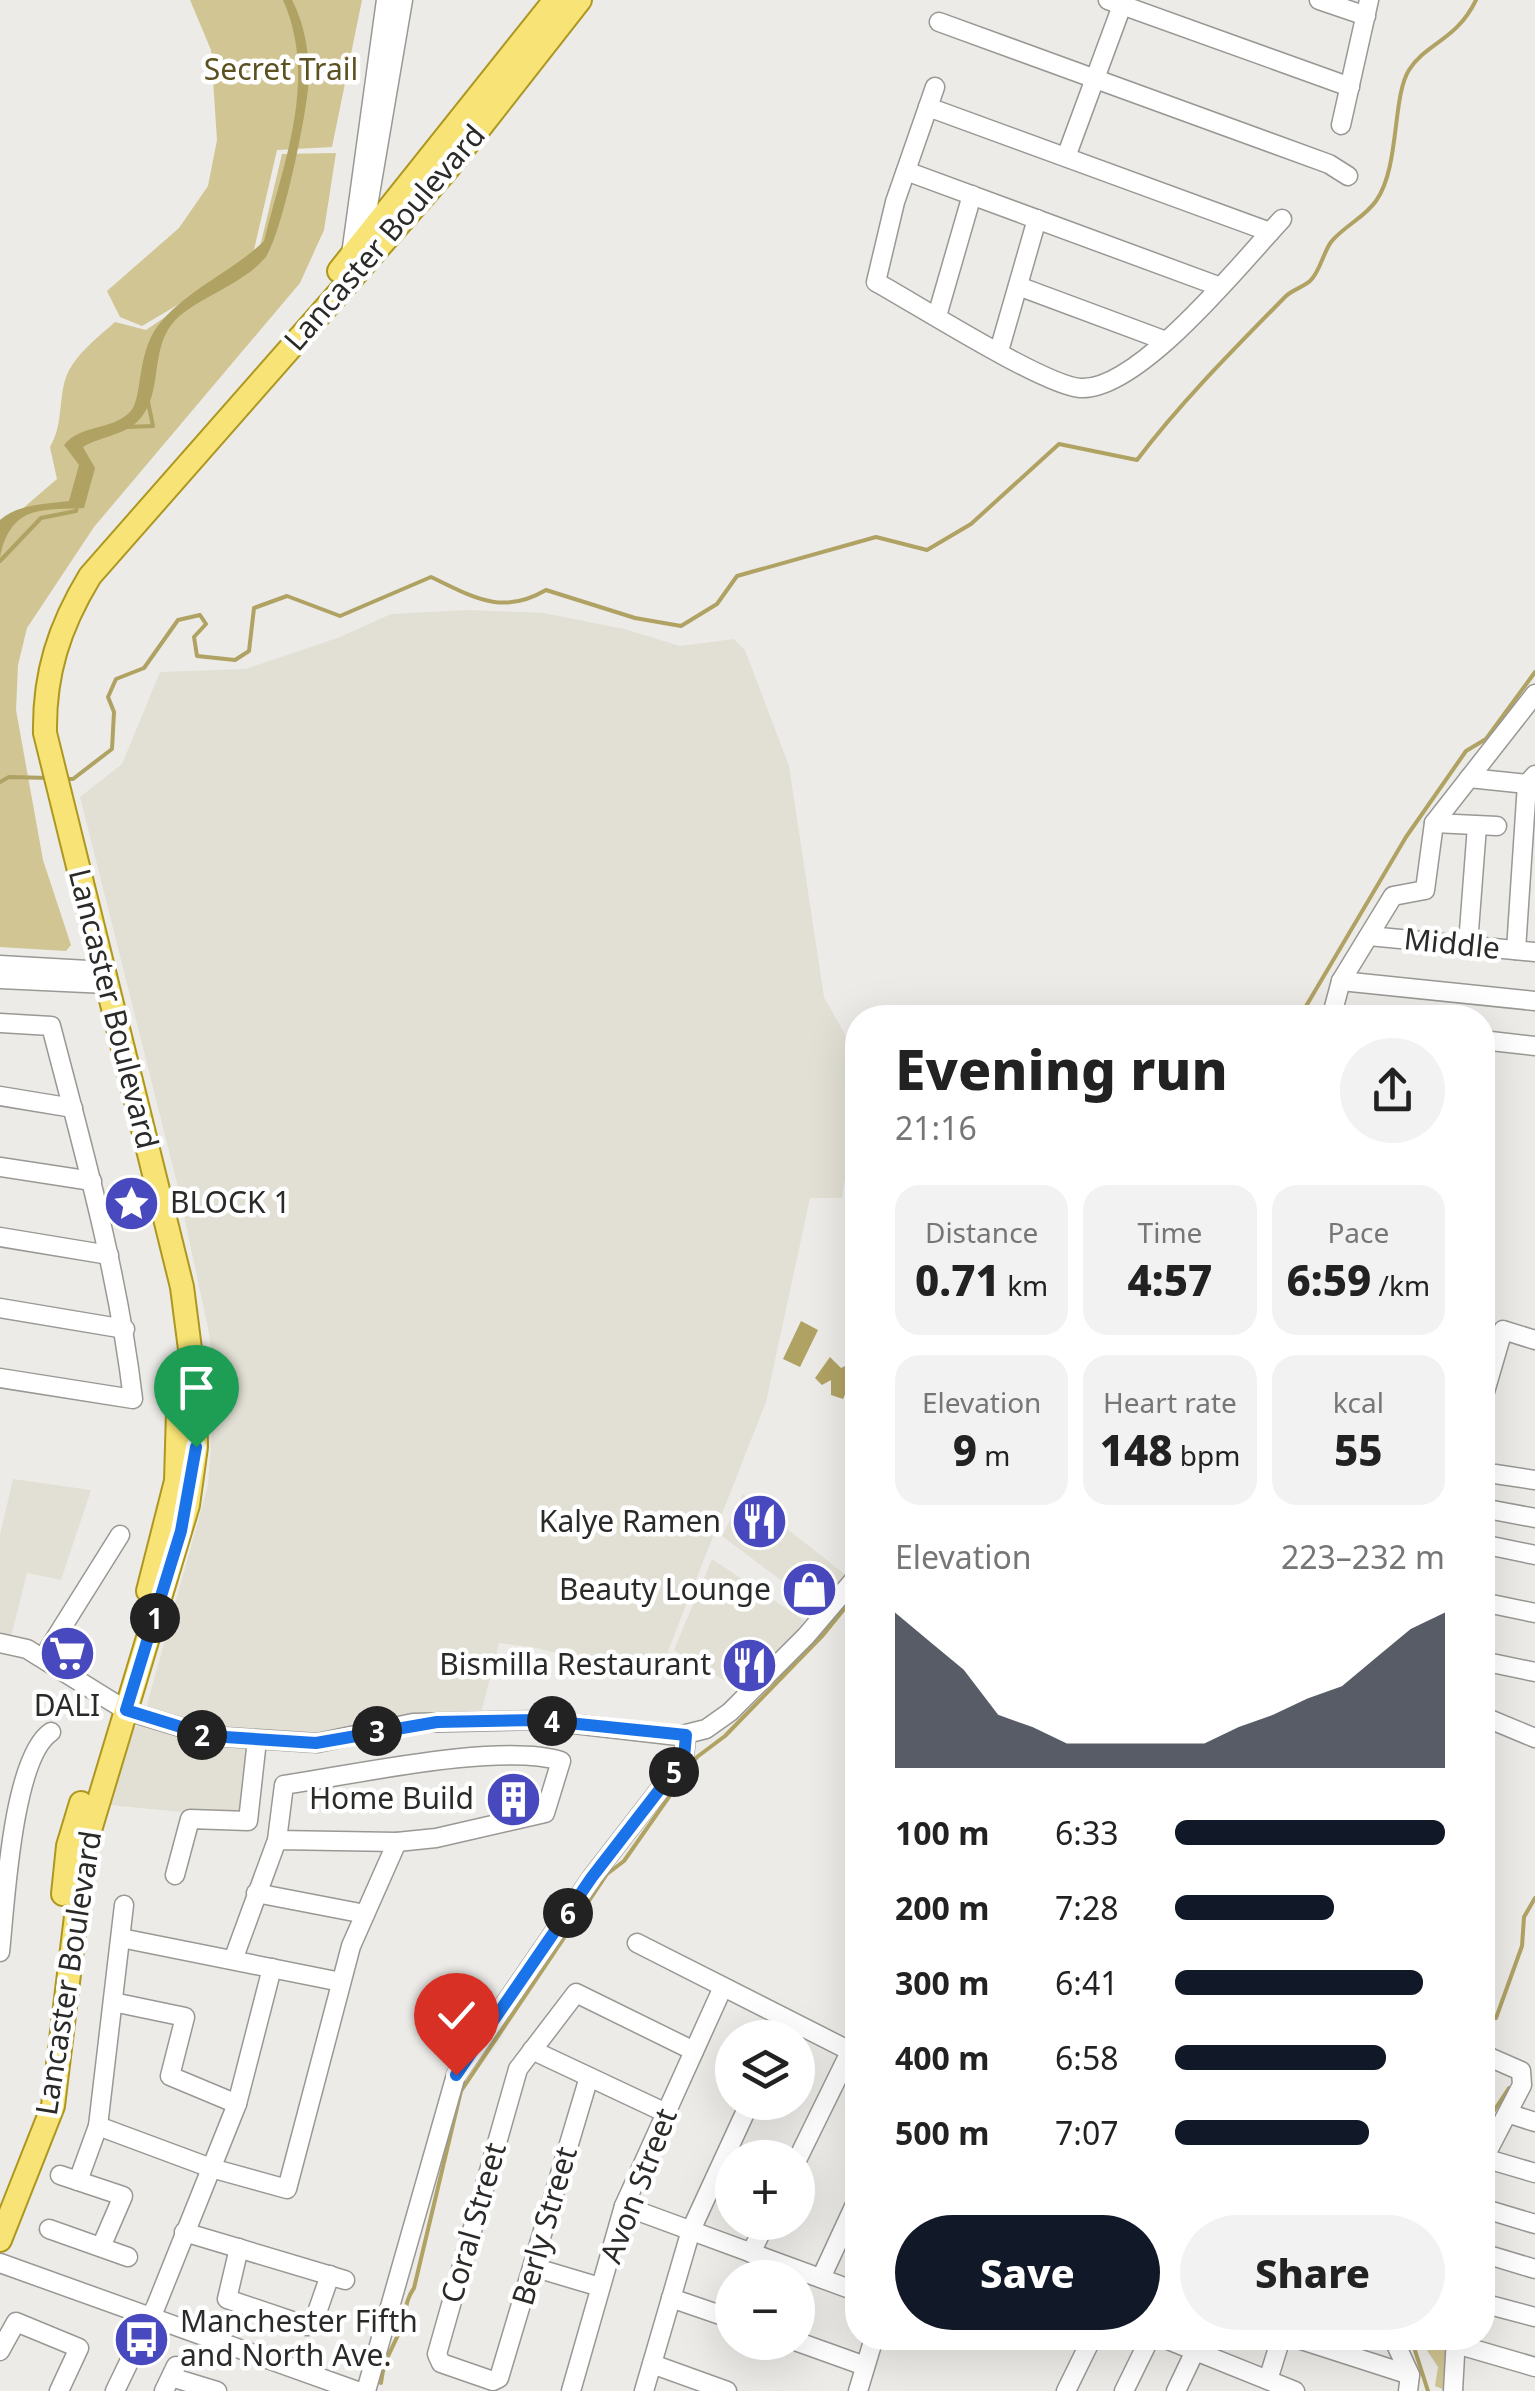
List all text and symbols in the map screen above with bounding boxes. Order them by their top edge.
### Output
park label: Secret Trail [204,48,358,89]
street label: Lancaster Boulevard [274,115,494,359]
street label: Lancaster Boulevard [60,864,169,1153]
street label: Middle [1402,917,1502,968]
text: Evening run [895,1031,1228,1106]
button: share [1340,1038,1445,1143]
text: 21:16 [895,1106,977,1149]
place icon: BLOCK 1 [101,1173,161,1233]
place label: BLOCK 1 [170,1181,291,1222]
text: Distance [925,1213,1038,1251]
text: Time [1138,1213,1202,1251]
text: Pace [1327,1213,1389,1251]
text: 0.71 [915,1251,1000,1308]
text: 4:57 [1128,1251,1212,1308]
text: 6:59 [1286,1251,1371,1308]
text: km [1000,1266,1048,1304]
text: /km [1371,1266,1430,1304]
pin [154,1345,239,1448]
icon: arrive [169,1360,224,1415]
text: Elevation [922,1383,1041,1421]
text: Heart rate [1103,1383,1237,1421]
text: kcal [1333,1383,1384,1421]
text: 9 [953,1421,977,1478]
text: 148 [1100,1421,1172,1478]
text: 55 [1334,1421,1383,1478]
text: m [977,1436,1011,1474]
text: bpm [1172,1436,1240,1474]
restaurant icon: Kalye Ramen [730,1492,790,1552]
place label: Kalye Ramen [539,1500,721,1541]
text: Elevation [895,1535,1032,1578]
text: 223–232 m [1281,1535,1445,1578]
shop icon: Beauty Lounge [780,1560,840,1620]
place label: Beauty Lounge [559,1568,771,1609]
pin: 1 [130,1593,180,1643]
text: 1 [147,1599,163,1637]
supermarket icon: DALI [37,1624,97,1684]
restaurant icon: Bismilla Restaurant [720,1635,780,1695]
place label: Bismilla Restaurant [439,1643,711,1684]
place label: DALI [34,1684,100,1725]
pin: 4 [527,1696,577,1746]
text: 4 [544,1702,560,1740]
pin: 3 [352,1706,402,1756]
pin: 2 [177,1710,227,1760]
text: 3 [369,1712,385,1750]
text: 2 [194,1716,210,1754]
pin: 5 [649,1747,699,1797]
text: 5 [666,1753,682,1791]
building icon: Home Build [483,1769,543,1829]
place label: Home Build [309,1777,474,1818]
text: 100 m [895,1811,989,1854]
text: 6:33 [1055,1811,1119,1854]
street label: Lancaster Boulevard [25,1828,110,2118]
text: 200 m [895,1886,989,1929]
text: 7:28 [1055,1886,1119,1929]
pin: 6 [543,1888,593,1938]
text: 6 [560,1894,576,1932]
text: 300 m [895,1961,989,2004]
text: 6:41 [1055,1961,1119,2004]
pin [414,1973,499,2076]
icon: check [429,1988,484,2043]
map controls [715,2020,815,2360]
button: layers [715,2020,815,2120]
text: 400 m [895,2036,989,2079]
text: 6:58 [1055,2036,1119,2079]
street label: Avon Street [589,2102,686,2269]
text: 500 m [895,2111,989,2154]
text: 7:07 [1055,2111,1119,2154]
street label: Coral Street [430,2137,515,2308]
button: + [715,2140,815,2240]
street label: Berly Street [501,2141,586,2310]
button: Save [895,2215,1160,2330]
button: Share [1180,2215,1445,2330]
button: − [715,2260,815,2360]
place label: Manchester Fifth and North Ave. [180,2300,418,2375]
bus stop icon: Manchester Fifth and North Ave. [111,2309,171,2369]

